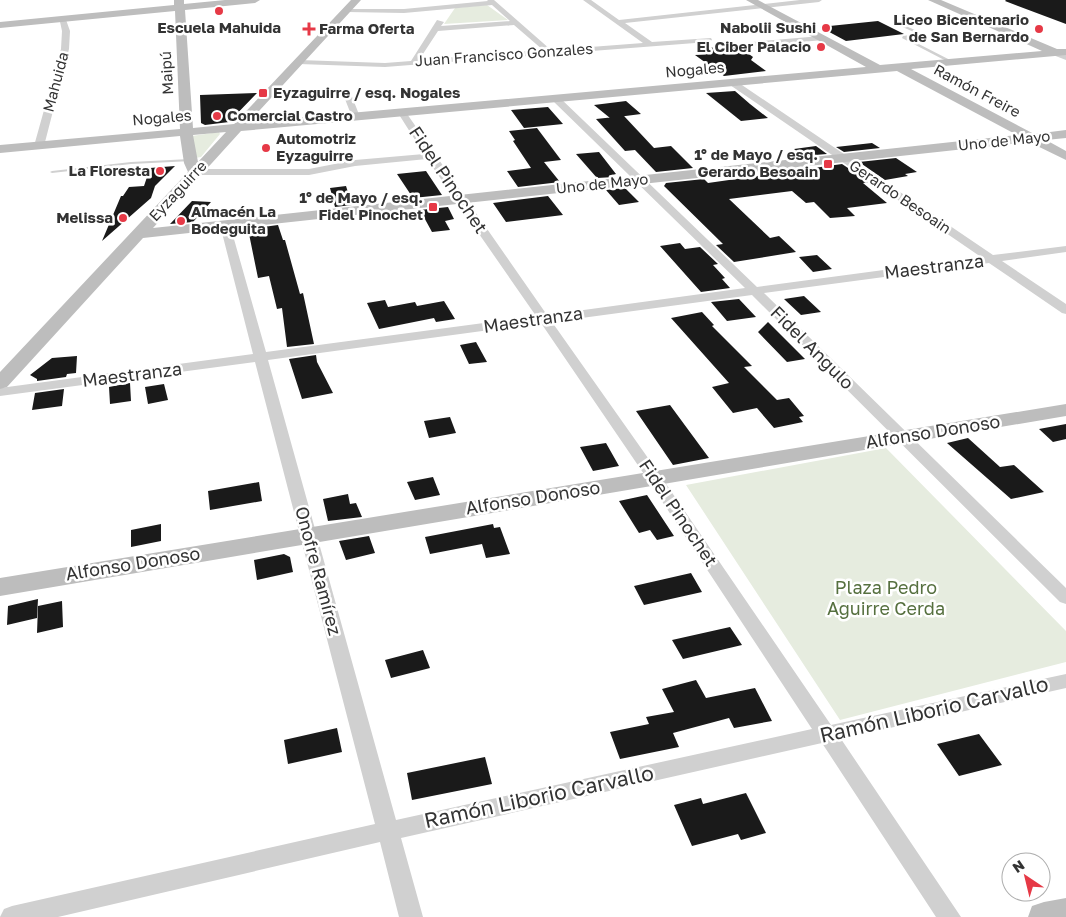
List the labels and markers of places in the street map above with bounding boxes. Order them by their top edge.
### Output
marker: Escuela Mahuida [213,5,225,17]
place label: Liceo Bicentenario de San Bernardo [893,10,1029,45]
place label: Escuela Mahuida [157,18,281,36]
place label: Nabolii Sushi [720,18,816,36]
place label: Farma Oferta [319,19,415,37]
marker: Nabolii Sushi [820,22,832,34]
marker: Farma Oferta [303,23,315,35]
marker: Liceo Bicentenario de San Bernardo [1033,23,1045,35]
place label: El Ciber Palacio [696,37,811,55]
marker: El Ciber Palacio [815,41,827,53]
place label: Eyzaguirre / esq. Nogales [273,83,460,101]
marker: Eyzaguirre / esq. Nogales [257,87,269,99]
place label: Comercial Castro [227,106,353,124]
marker: Comercial Castro [211,110,223,122]
place label: Automotriz Eyzaguirre [276,129,356,164]
marker: Automotriz Eyzaguirre [260,142,272,154]
place label: 1° de Mayo / esq. Gerardo Besoain [694,145,818,180]
marker: 1° de Mayo / esq. Gerardo Besoain [822,158,834,170]
place label: La Floresta [68,161,150,179]
marker: La Floresta [154,165,166,177]
place label: 1° de Mayo / esq. Fidel Pinochet [299,188,423,223]
marker: 1° de Mayo / esq. Fidel Pinochet [427,201,439,213]
place label: Almacén La Bodeguita [191,202,276,237]
place label: Melissa [56,208,113,226]
marker: Melissa [117,212,129,224]
marker: Almacén La Bodeguita [175,215,187,227]

